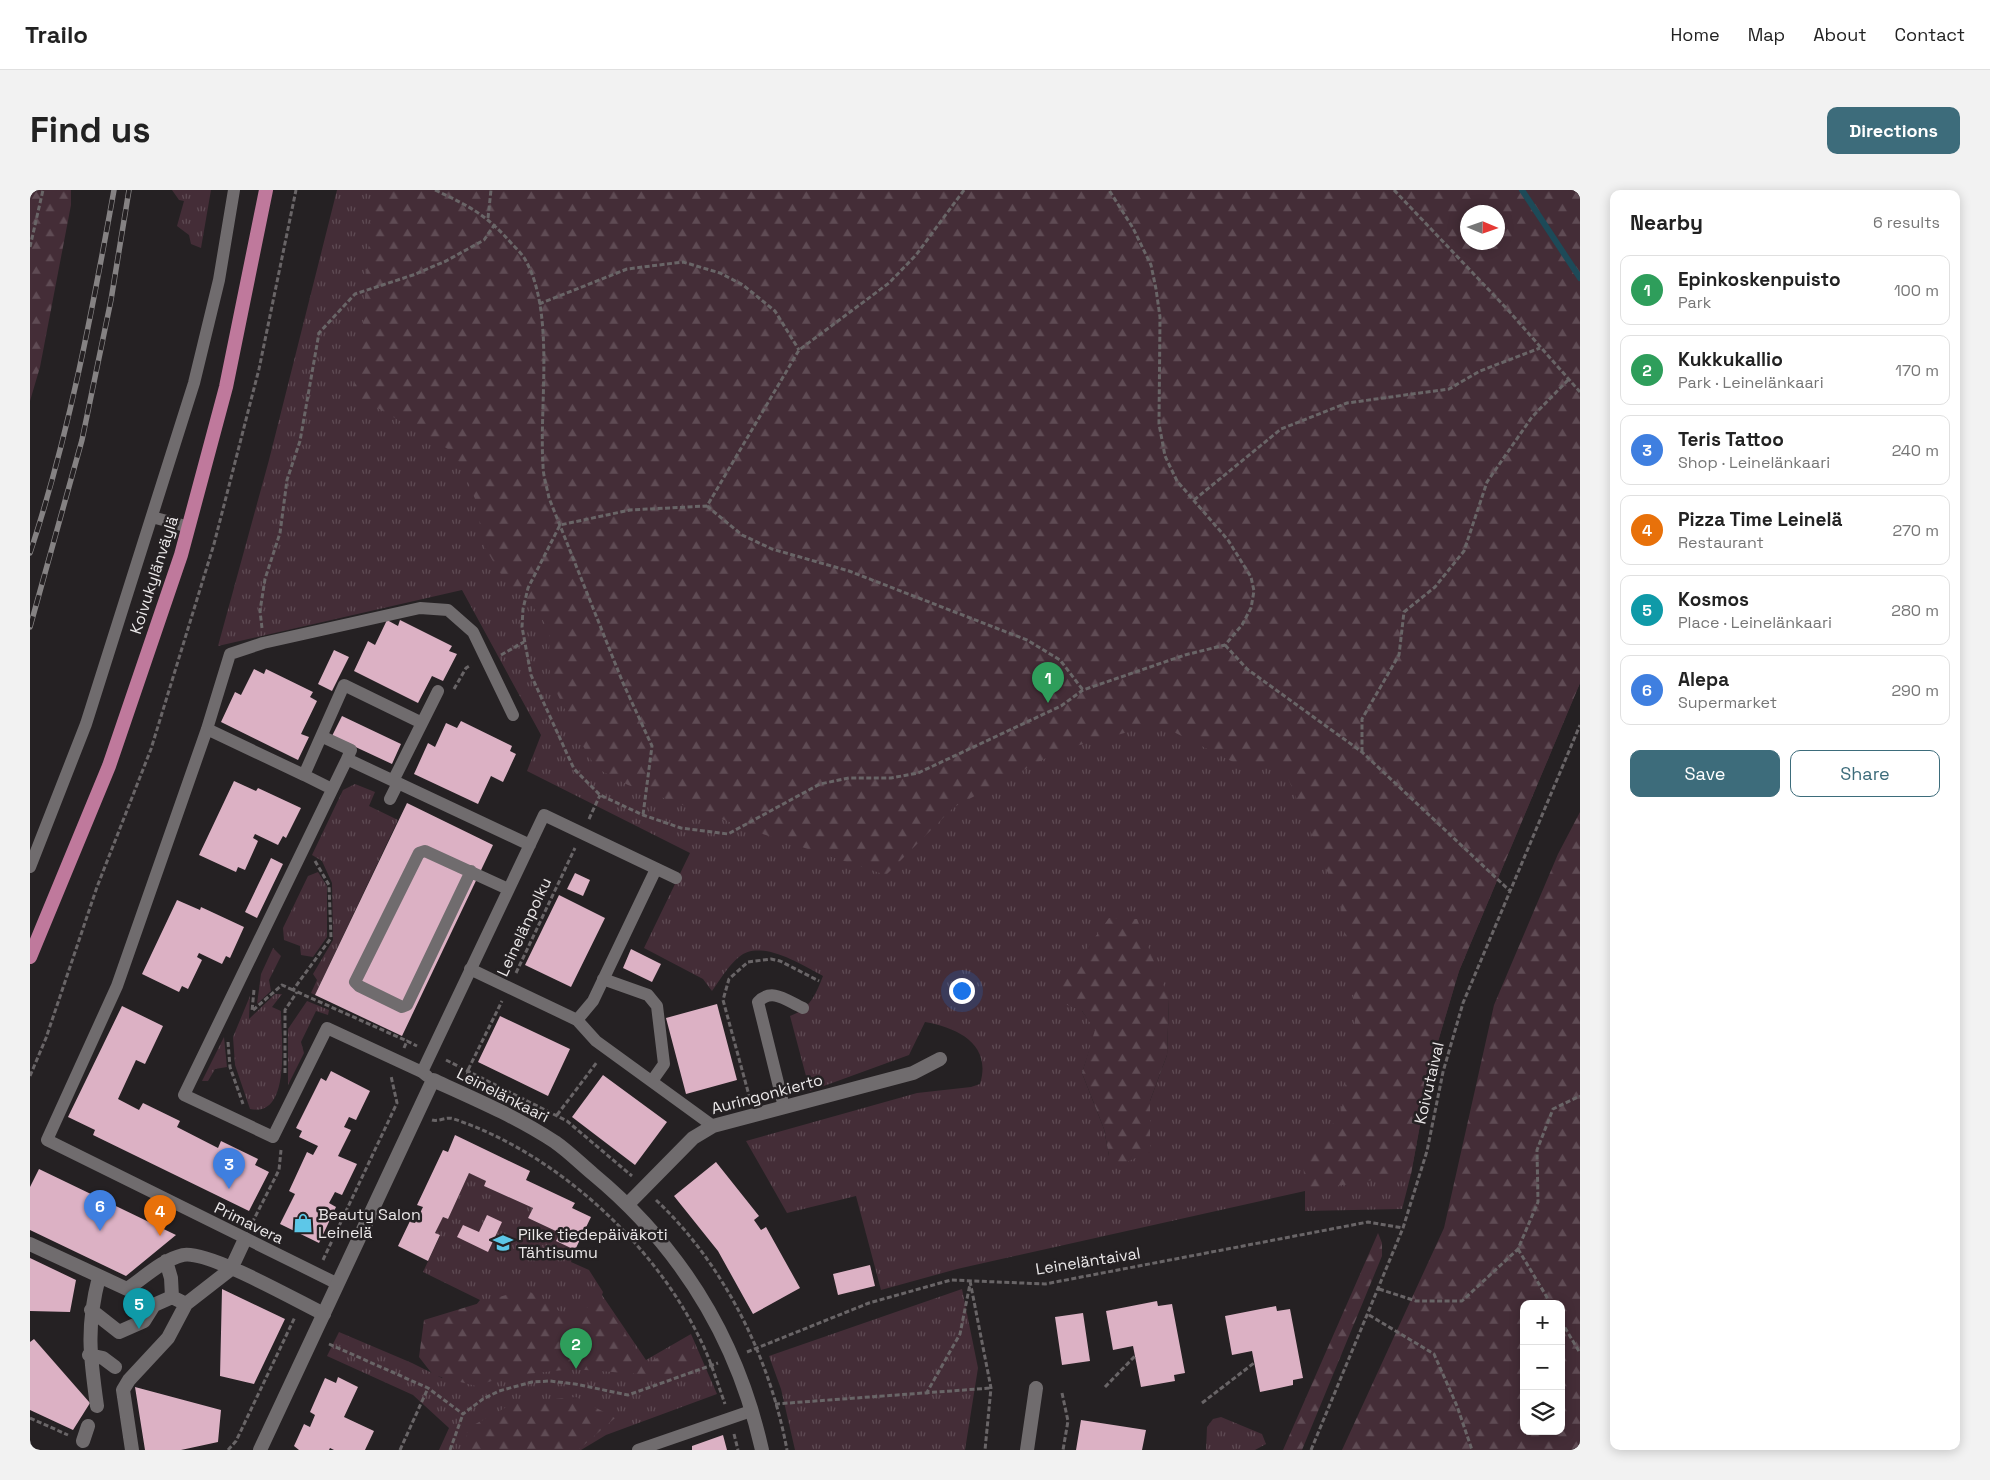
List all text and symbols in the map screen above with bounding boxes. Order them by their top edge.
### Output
text: Trailo [25,19,88,50]
text: Home [1671,23,1720,46]
text: Map [1748,23,1785,46]
text: About [1813,23,1867,46]
text: Contact [1895,23,1965,46]
button: Directions [1827,107,1960,154]
text: Find us [30,108,151,152]
north arrow [1460,205,1505,250]
text: Nearby [1630,209,1703,236]
text: 6 results [1873,212,1940,233]
text: Epinkoskenpuisto [1678,267,1841,292]
text: 1 [1643,280,1651,301]
text: 100 m [1894,280,1939,301]
text: Park [1678,292,1711,313]
text: Kukkukallio [1678,347,1783,372]
text: 2 [1642,360,1652,381]
text: 170 m [1895,360,1939,381]
text: Park · Leinelänkaari [1678,372,1824,393]
text: Teris Tattoo [1678,427,1784,452]
text: 3 [1642,440,1652,461]
text: 240 m [1892,440,1939,461]
text: Shop · Leinelänkaari [1678,452,1830,473]
text: Pizza Time Leinelä [1678,507,1842,532]
street label: Koivukylänväylä [125,513,183,637]
text: 4 [1642,520,1652,541]
text: 270 m [1892,520,1939,541]
text: Restaurant [1678,532,1764,553]
text: Kosmos [1678,587,1749,612]
text: 5 [1642,600,1652,621]
text: 280 m [1891,600,1939,621]
text: Place · Leinelänkaari [1678,612,1832,633]
pin: 1 [1032,662,1064,703]
text: Alepa [1678,667,1729,692]
text: 6 [1642,680,1652,701]
text: 290 m [1891,680,1939,701]
text: Supermarket [1678,692,1777,713]
button: Save [1630,750,1780,797]
button: Share [1790,750,1940,797]
street label: Leinelänpolku [492,874,556,980]
your location [949,978,975,1004]
street label: Koivutaival [1409,1040,1449,1126]
street label: Leinelänkaari [453,1063,553,1127]
street label: Auringonkierto [709,1069,825,1119]
pin: 3 [213,1148,245,1189]
pin: 6 [84,1190,116,1231]
pin: 4 [144,1195,176,1236]
street label: Primavera [211,1197,287,1249]
place label: Beauty Salon Leinelä [318,1204,421,1243]
shop icon: Beauty Salon Leinelä [292,1212,314,1234]
place label: Pilke tiedepäiväkoti Tähtisumu [518,1224,668,1263]
school or university icon: Pilke tiedepäiväkoti Tähtisumu [492,1232,514,1254]
street label: Leineläntaival [1034,1242,1142,1280]
pin: 5 [123,1288,155,1329]
map controls [1520,1300,1565,1435]
button: + [1520,1300,1565,1345]
pin: 2 [560,1328,592,1369]
button: − [1520,1345,1565,1390]
button: layers [1520,1390,1565,1435]

